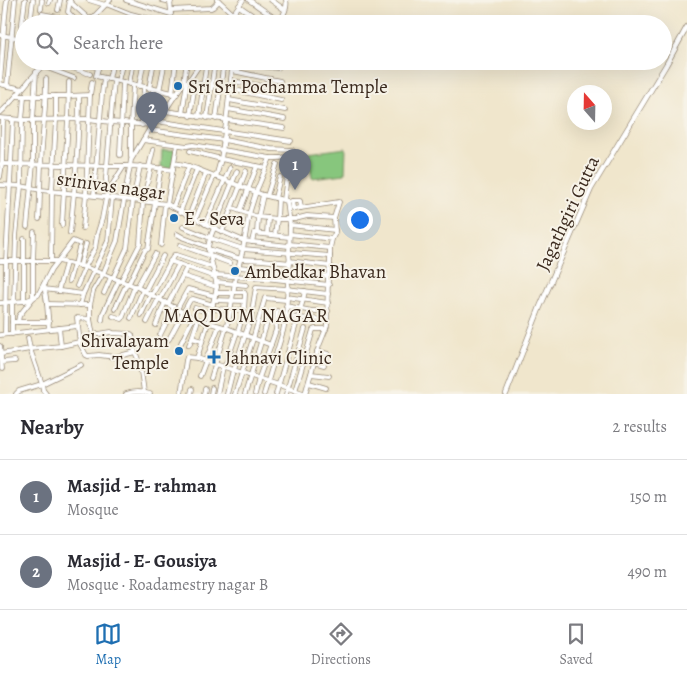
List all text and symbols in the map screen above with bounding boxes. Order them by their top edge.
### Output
search box [15,15,672,70]
icon: search [33,29,61,57]
text: Search here [73,30,163,56]
place label: Sri Sri Pochamma Temple [188,74,388,100]
marker: Sri Sri Pochamma Temple [172,80,184,92]
north arrow [567,85,612,130]
pin: 2 [136,92,168,133]
pin: 1 [279,149,311,190]
street label: Jagathgiri Gutta [530,151,606,275]
street label: srinivas nagar [55,166,167,206]
place label: E - Seva [184,206,245,232]
your location [347,207,373,233]
marker: E - Seva [168,212,180,224]
place label: Ambedkar Bhavan [244,259,386,285]
marker: Ambedkar Bhavan [229,265,241,277]
district label: MAQDUM NAGAR [163,302,329,329]
place label: Shivalayam Temple [81,328,169,376]
marker: Shivalayam Temple [173,345,185,357]
place label: Jahnavi Clinic [225,345,332,371]
marker: Jahnavi Clinic [207,350,221,364]
text: Nearby [20,413,83,441]
text: 2 results [612,416,667,438]
text: Masjid - E- rahman [67,473,217,499]
text: 1 [33,486,39,508]
text: 150 m [630,486,667,508]
text: Mosque [67,499,119,521]
text: Masjid - E- Gousiya [67,548,217,574]
text: 2 [32,561,40,583]
text: 490 m [627,561,667,583]
text: Mosque · Roadamestry nagar B [67,574,268,596]
tab: Map [94,620,122,669]
tab: Directions [311,620,371,669]
tab: Saved [560,620,593,669]

